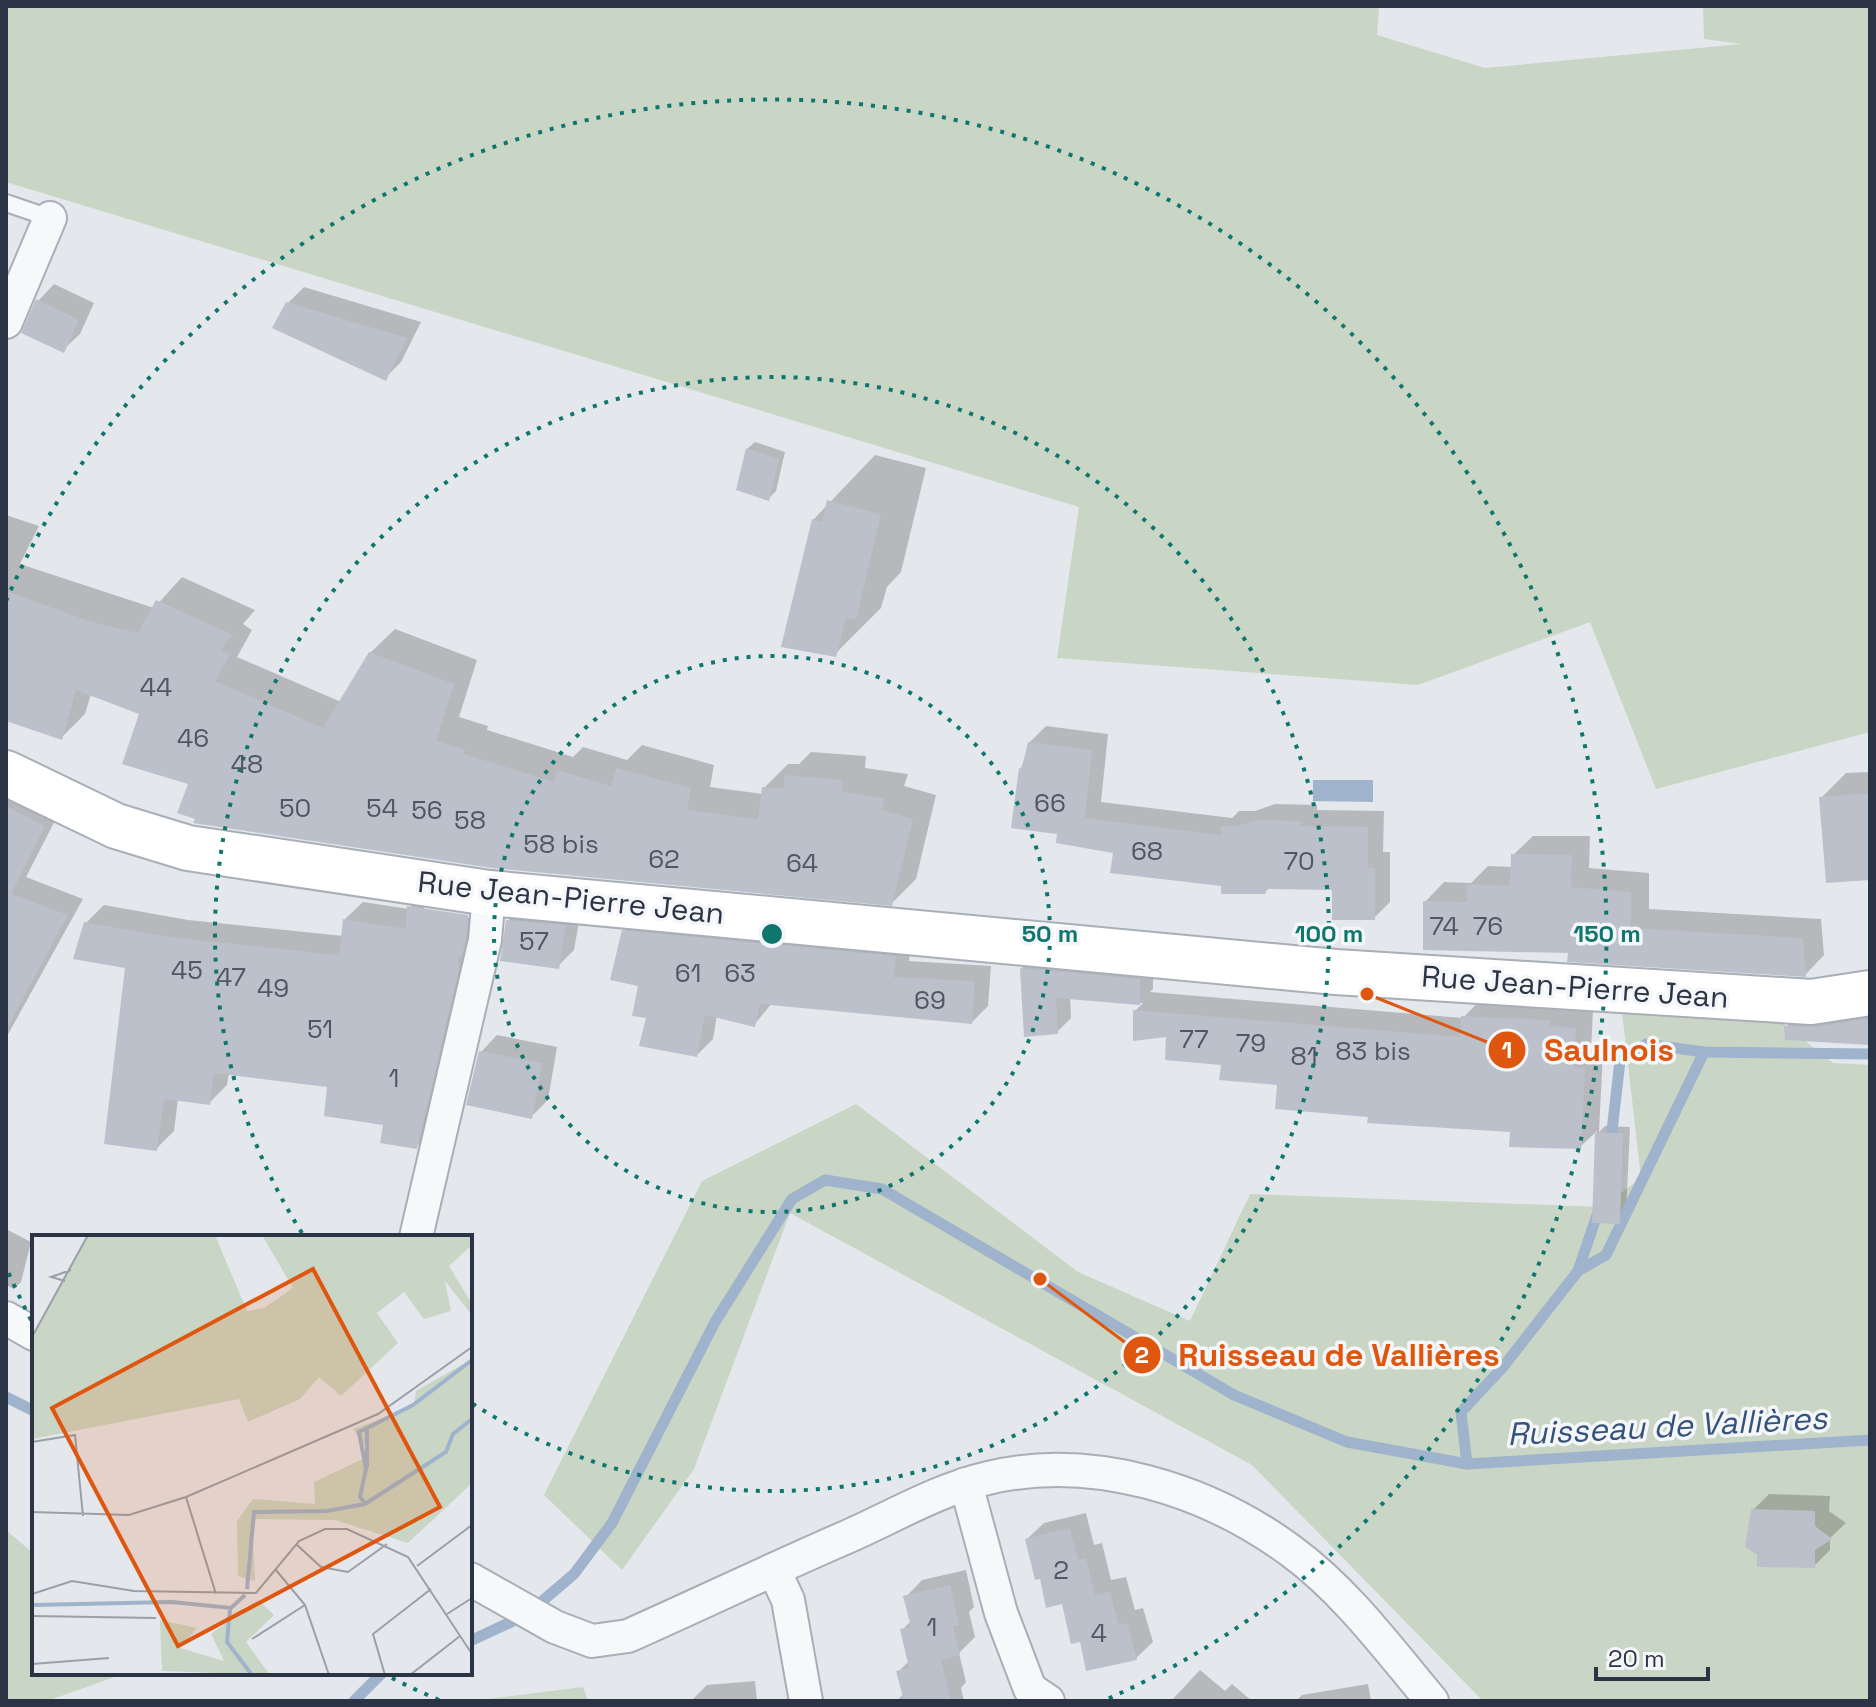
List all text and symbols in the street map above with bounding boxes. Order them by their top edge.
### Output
house number: 44 [140,670,172,704]
house number: 46 [177,721,209,755]
house number: 48 [231,747,263,781]
house number: 66 [1034,786,1066,820]
house number: 50 [279,791,311,825]
house number: 54 [366,791,398,825]
house number: 56 [411,793,443,827]
house number: 58 [454,803,486,837]
house number: 58 bis [523,827,599,861]
house number: 68 [1131,834,1163,868]
house number: 62 [648,842,680,876]
house number: 70 [1283,844,1315,878]
house number: 64 [786,846,818,880]
street label: Rue Jean-Pierre Jean [416,862,726,933]
house number: 74 [1429,909,1459,943]
house number: 76 [1473,909,1503,943]
text: 50 m [1022,918,1078,949]
text: 100 m [1295,918,1363,949]
text: 150 m [1573,918,1641,949]
centre of rings [758,920,786,948]
house number: 57 [519,924,549,958]
house number: 45 [171,953,203,987]
house number: 61 [675,956,701,990]
house number: 63 [724,956,756,990]
street label: Rue Jean-Pierre Jean [1420,956,1730,1017]
house number: 47 [216,960,246,994]
house number: 49 [257,971,289,1005]
house number: 69 [914,983,946,1017]
house number: 51 [307,1012,333,1046]
house number: 77 [1179,1022,1209,1056]
callout: Saulnois [1487,1022,1690,1078]
house number: 79 [1236,1026,1266,1060]
text: Saulnois [1544,1030,1674,1070]
house number: 83 bis [1335,1034,1411,1068]
text: 1 [1502,1034,1512,1065]
house number: 81 [1290,1039,1318,1073]
house number: 1 [389,1061,399,1095]
inset map [32,1235,472,1675]
callout: Ruisseau de Vallières [1122,1327,1516,1383]
text: Ruisseau de Vallières [1178,1335,1500,1375]
text: 2 [1135,1339,1149,1370]
water label: Ruisseau de Vallières [1506,1398,1829,1454]
house number: 2 [1053,1553,1069,1587]
house number: 1 [927,1610,937,1644]
house number: 4 [1091,1616,1107,1650]
scale bar [1596,1631,1708,1681]
text: 20 m [1608,1643,1665,1674]

